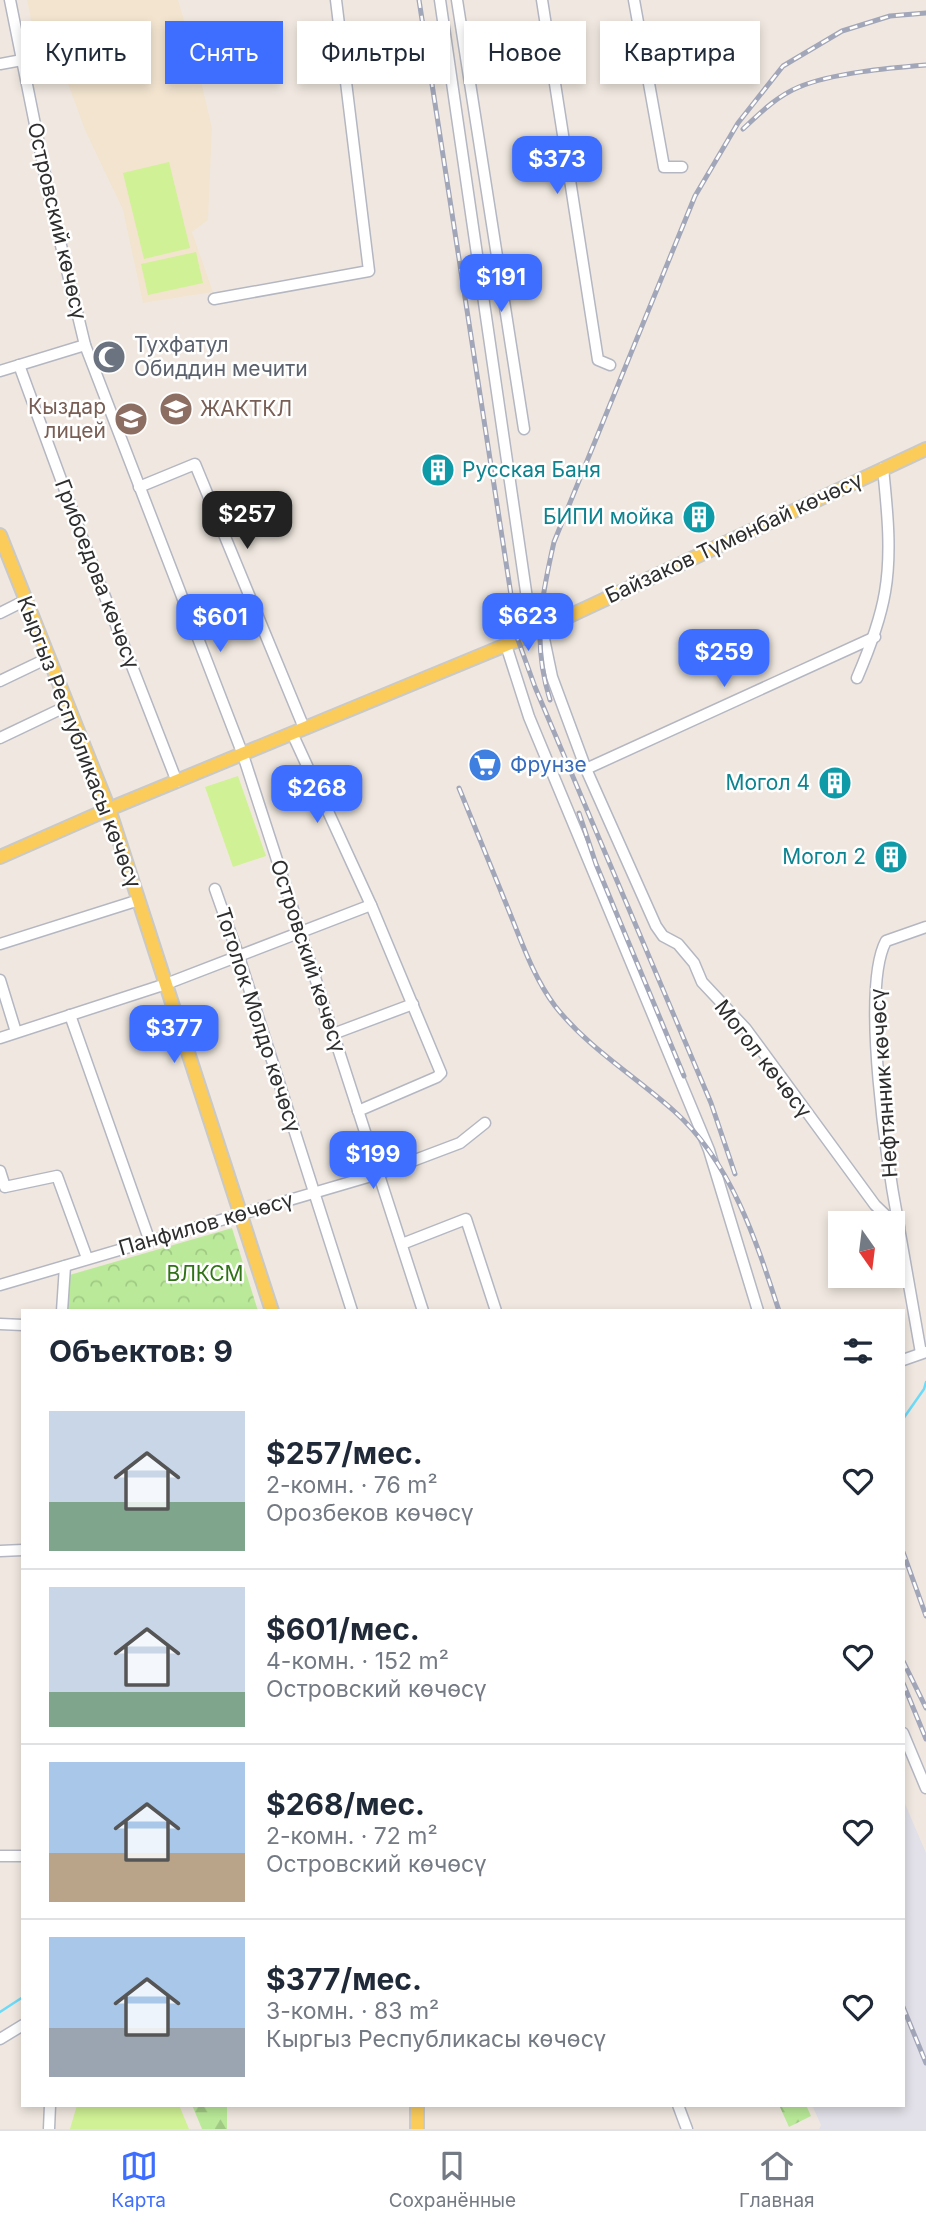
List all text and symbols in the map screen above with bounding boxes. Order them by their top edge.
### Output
chip: Купить [21,21,151,84]
chip: Снять [165,21,283,84]
chip: Фильтры [297,21,450,84]
chip: Новое [464,21,586,84]
chip: Квартира [600,21,760,84]
street label: Островский көчөсү [23,120,92,322]
pin: $373 [516,136,598,196]
text: $373 [528,145,586,173]
pin: $191 [460,254,542,314]
text: $191 [476,263,526,291]
place label: Тухфатул Обиддин мечити [134,332,308,381]
mosque icon: Тухфатул Обиддин мечити [90,338,128,376]
school or university icon: ЖАКТКЛ [157,390,195,428]
place label: Кыздар лицей [28,394,106,443]
place label: ЖАКТКЛ [200,396,292,421]
school or university icon: Кыздар лицей [112,400,150,438]
building icon: Русская Баня [419,451,457,489]
place label: Русская Баня [462,457,601,482]
street label: Байзаков Түмөнбай көчөсү [601,467,866,608]
street label: Грибоедова көчөсү [50,476,145,672]
pin: $257 [206,491,288,551]
building icon: БИПИ мойка [680,498,718,536]
text: $257 [218,500,276,528]
place label: БИПИ мойка [543,504,674,529]
street label: Кыргыз Республикасы көчөсү [12,592,147,891]
pin: $601 [179,594,261,654]
pin: $623 [487,594,569,653]
text: $623 [498,602,558,630]
text: $601 [192,603,248,631]
pin: $259 [683,630,765,689]
text: $259 [694,638,754,666]
supermarket icon: Фрунзе [466,746,504,784]
place label: Фрунзе [510,752,587,777]
building icon: Могол 4 [816,764,854,802]
pin: $268 [276,766,358,825]
place label: Могол 4 [725,770,810,795]
text: $268 [287,774,347,802]
building icon: Могол 2 [872,838,910,876]
place label: Могол 2 [782,844,866,869]
street label: Островский көчөсү [265,856,352,1056]
street label: Тоголок Молдо көчөсү [210,904,307,1136]
street label: Нефтянник көчөсү [864,987,903,1179]
street label: Могол көчөсү [710,995,817,1123]
pin: $377 [133,1006,215,1065]
text: $377 [145,1014,203,1042]
pin: $199 [332,1132,414,1191]
text: $199 [346,1140,400,1168]
street label: Панфилов көчөсү [115,1187,296,1260]
north arrow [828,1211,905,1288]
map controls [828,1211,905,1288]
park label: ВЛКСМ [166,1261,244,1286]
icon: filters [839,1332,877,1370]
text: Объектов: 9 [49,1333,233,1369]
text: $257/мес. [266,1435,423,1471]
icon: home [105,1439,189,1523]
icon: heart [839,1462,877,1500]
text: 2-комн. · 76 m² [266,1471,438,1499]
text: Орозбеков көчөсү [266,1499,474,1527]
text: $601/мес. [266,1611,420,1647]
icon: home [105,1615,189,1699]
icon: heart [839,1638,877,1676]
text: 4-комн. · 152 m² [266,1647,449,1675]
text: Островский көчөсү [266,1675,487,1703]
text: $268/мес. [266,1786,425,1822]
icon: home [105,1790,189,1874]
icon: heart [839,1813,877,1851]
text: 2-комн. · 72 m² [266,1822,438,1850]
text: Островский көчөсү [266,1850,487,1878]
text: $377/мес. [266,1961,422,1997]
icon: home [105,1965,189,2049]
icon: heart [839,1988,877,2026]
text: 3-комн. · 83 m² [266,1997,439,2025]
text: Кыргыз Республикасы көчөсү [266,2025,606,2053]
tab: Карта [111,2147,166,2212]
tab: Сохранённые [389,2147,516,2212]
tab: Главная [739,2147,815,2212]

